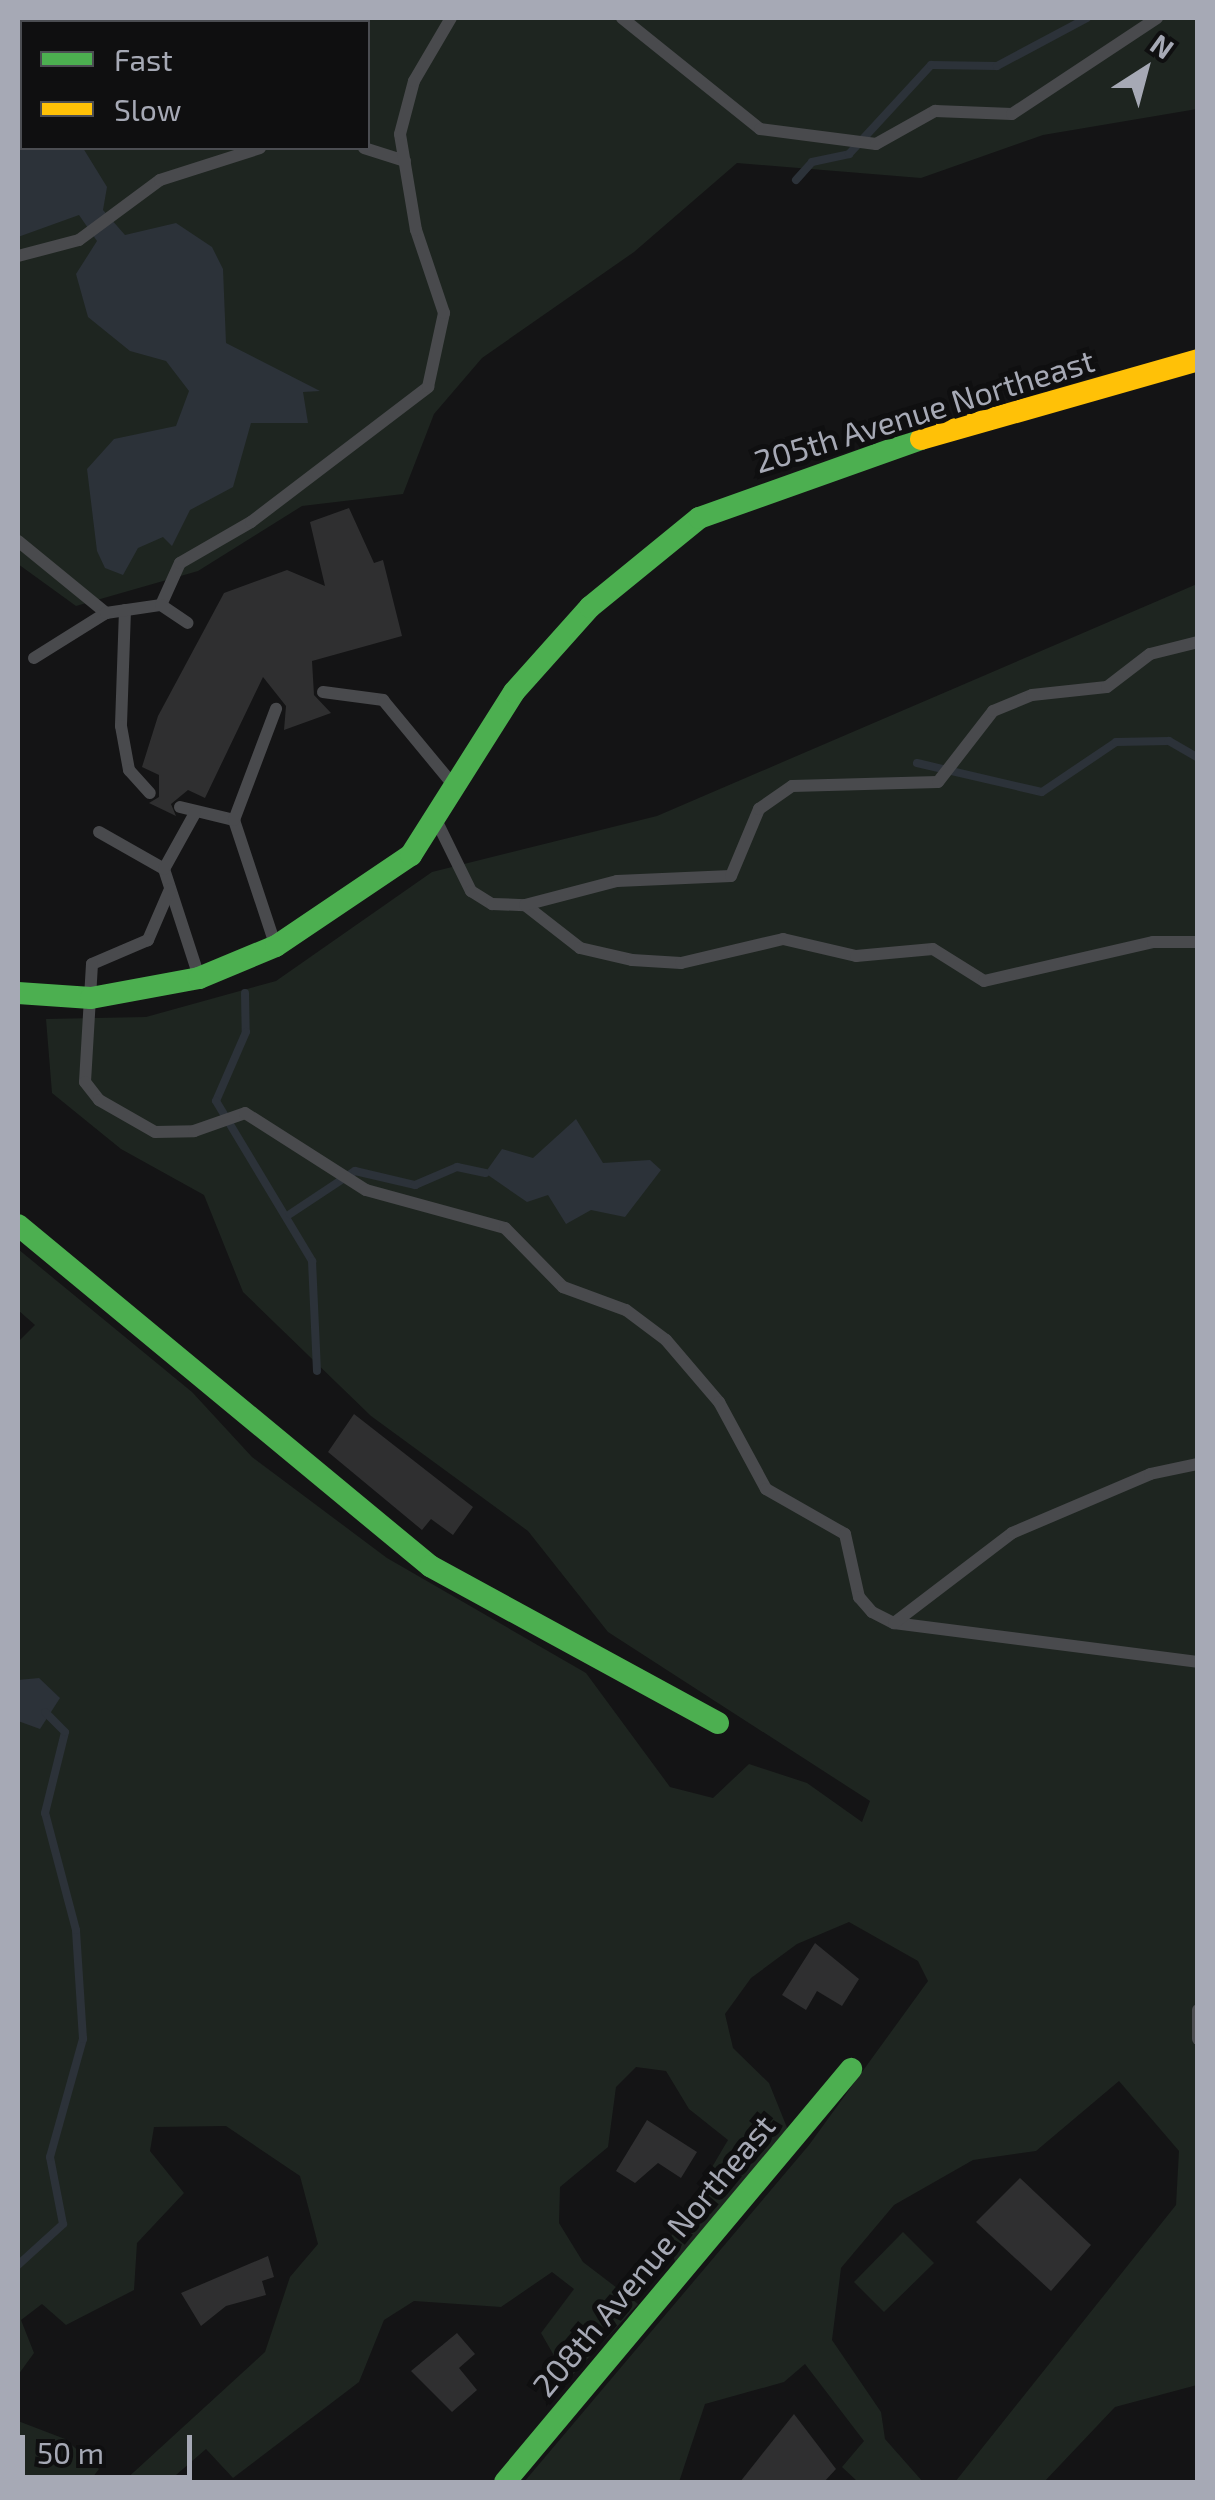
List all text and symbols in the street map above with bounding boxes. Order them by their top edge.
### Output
legend [20,20,370,150]
north arrow [1095,20,1195,120]
text: N [1144,26,1181,65]
text: Fast [114,41,173,77]
text: Slow [114,91,181,127]
street label: 205th Avenue Northeast [749,340,1099,480]
street label: 208th Avenue Northeast [524,2106,782,2404]
scale bar [25,2415,198,2477]
text: 50 m [37,2434,104,2470]

